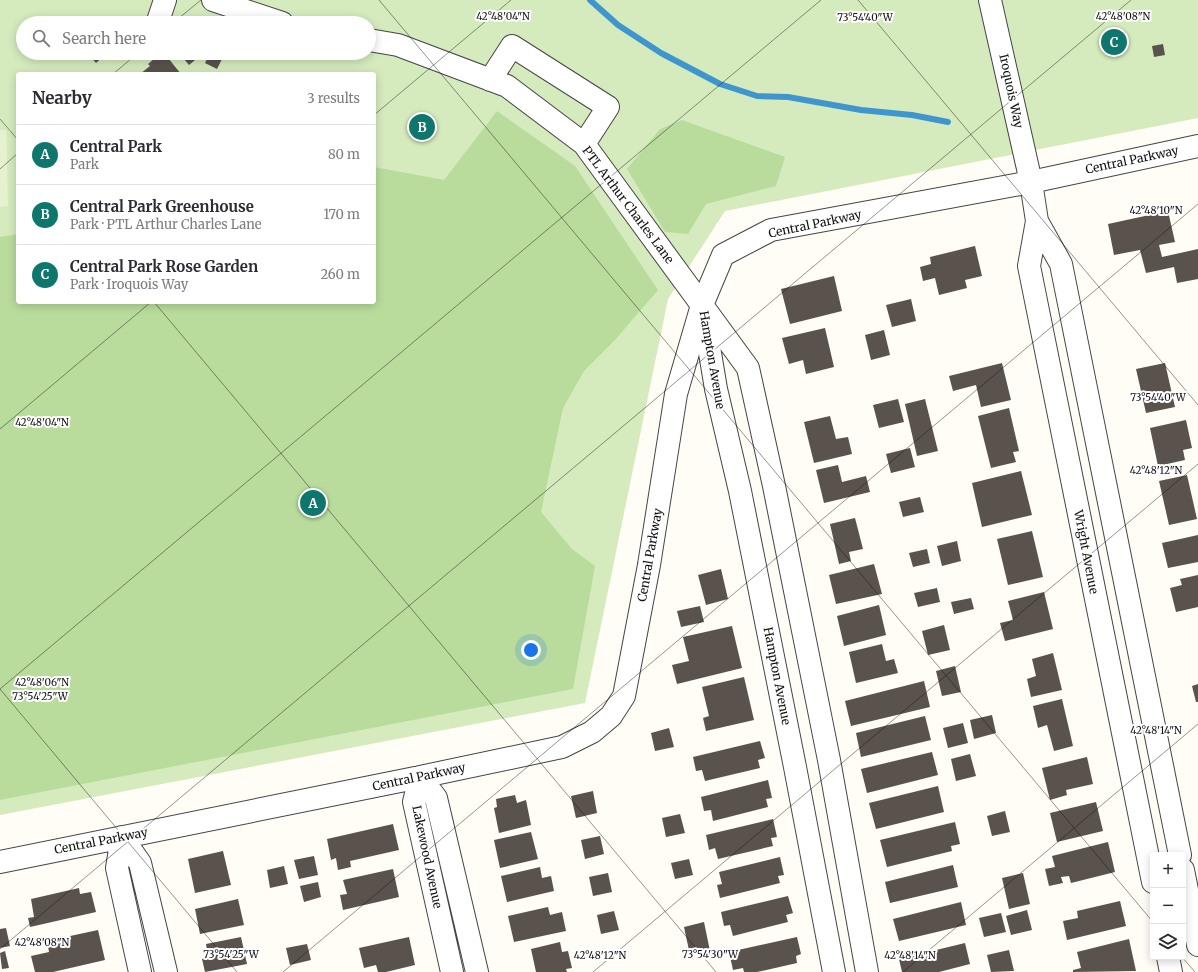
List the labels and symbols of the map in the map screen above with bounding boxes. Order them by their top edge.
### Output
text: 42°48'04"N [476,10,530,23]
text: 42°48'08"N [1096,10,1150,23]
text: 73°54'40"W [837,11,894,24]
pin: C [1101,27,1127,57]
street label: Iroquois Way [996,52,1027,129]
pin: B [409,112,435,142]
street label: Central Parkway [1084,142,1180,177]
street label: PTL Arthur Charles Lane [579,143,677,266]
text: 42°48'10"N [1130,204,1183,217]
street label: Central Parkway [767,206,863,241]
street label: Hampton Avenue [696,310,729,410]
text: 73°54'40"W [1130,391,1187,404]
text: 42°48'04"N [15,416,69,429]
text: 42°48'12"N [1130,464,1182,477]
pin: A [300,488,326,518]
street label: Central Parkway [634,507,665,603]
street label: Wright Avenue [1071,508,1102,595]
street label: Hampton Avenue [761,626,794,726]
your location [521,640,541,660]
text: 42°48'06"N [15,676,69,689]
text: 73°54'25"W [12,690,69,703]
text: 42°48'14"N [1130,724,1182,737]
street label: Central Parkway [371,759,467,794]
street label: Lakewood Avenue [409,804,446,910]
street label: Central Parkway [53,824,149,857]
text: 42°48'08"N [15,936,69,949]
text: 73°54'25"W [203,948,260,961]
text: 73°54'30"W [682,948,739,961]
text: 42°48'12"N [574,949,626,962]
text: 42°48'14"N [884,949,936,962]

